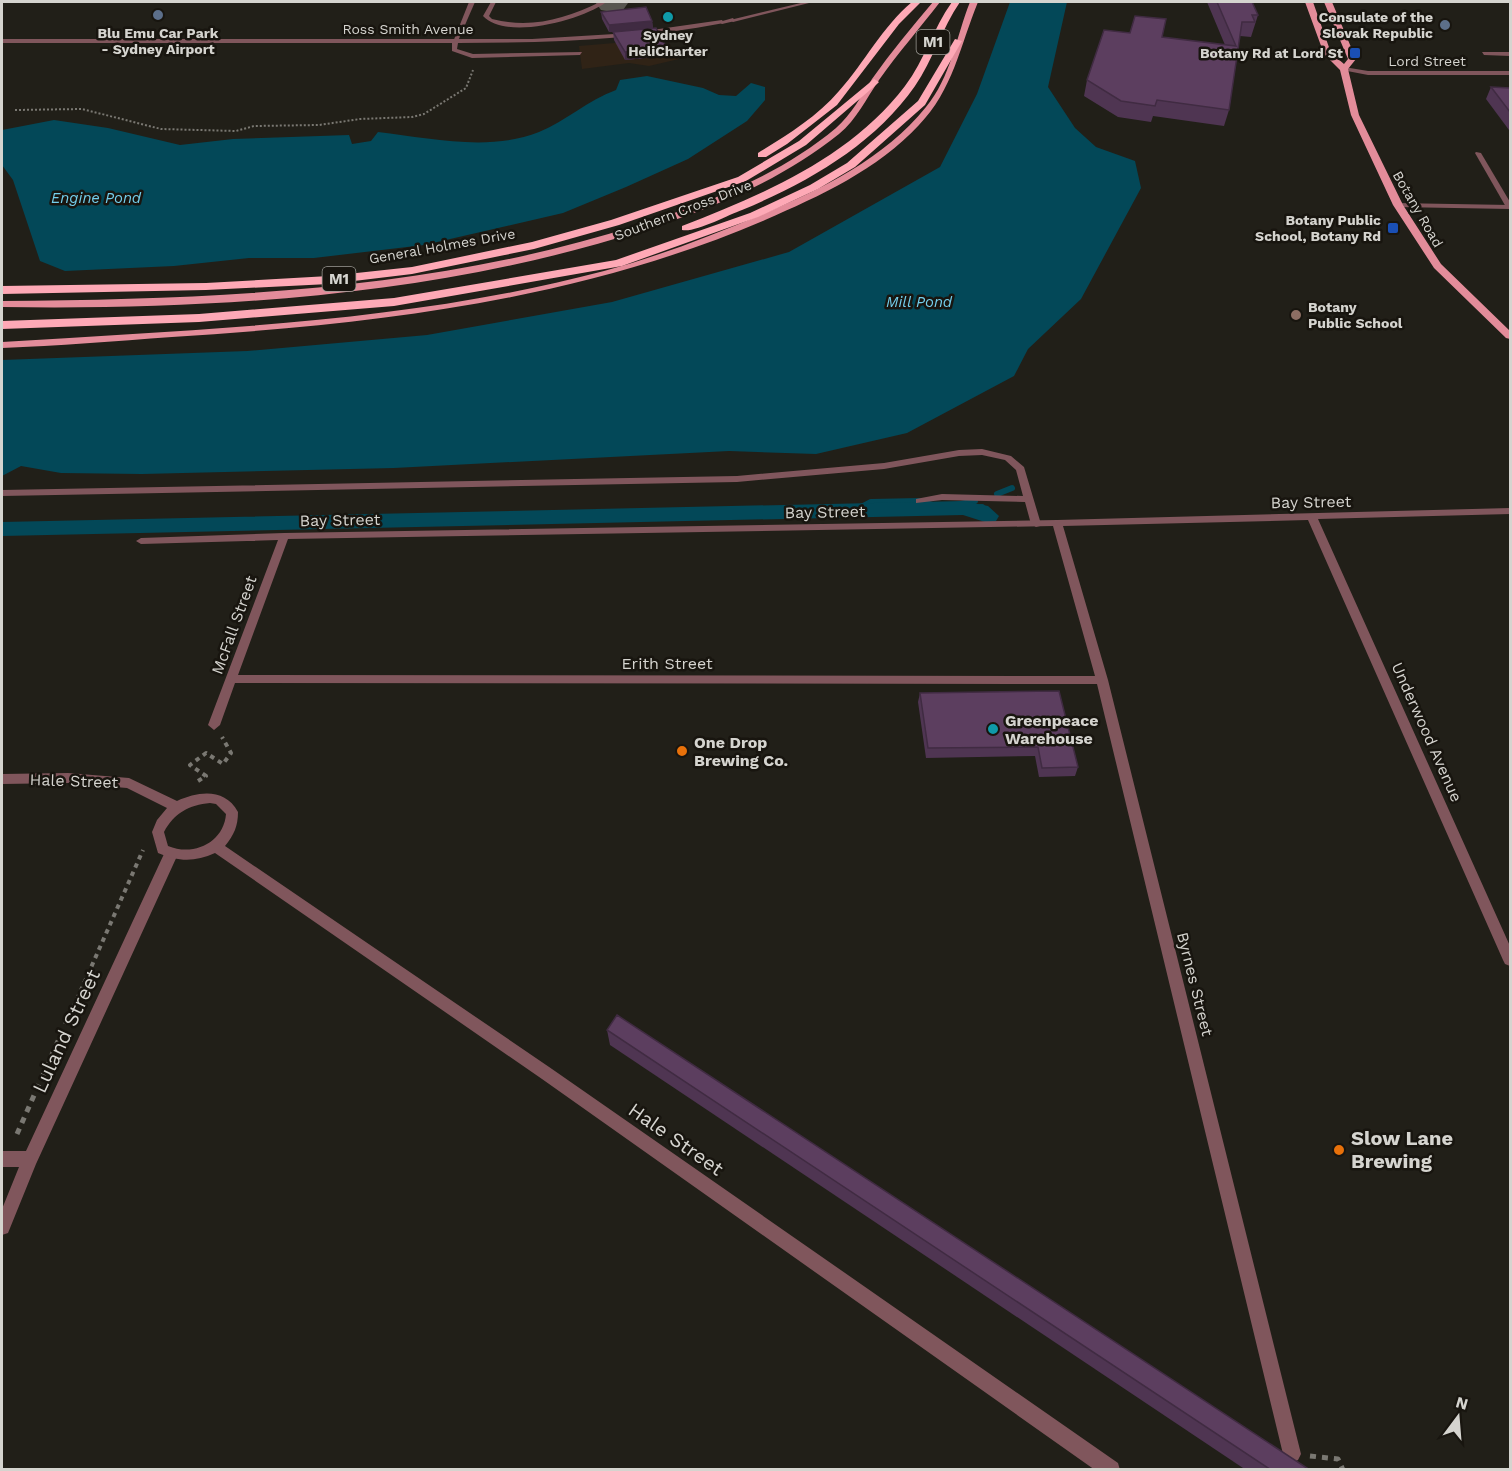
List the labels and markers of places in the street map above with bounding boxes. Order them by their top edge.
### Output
marker: Blu Emu Car Park - Sydney Airport [151,8,165,22]
place label: Consulate of the Slovak Republic [1319,9,1433,41]
marker: Sydney HeliCharter [661,10,675,24]
marker: Consulate of the Slovak Republic [1438,18,1452,32]
place label: Blu Emu Car Park - Sydney Airport [97,25,219,57]
place label: Sydney HeliCharter [628,27,708,59]
place label: Botany Rd at Lord St [1200,45,1343,61]
marker: Botany Rd at Lord St [1348,46,1362,60]
place label: Botany Public School, Botany Rd [1255,212,1381,244]
marker: Botany Public School, Botany Rd [1386,221,1400,235]
place label: Botany Public School [1308,299,1403,331]
marker: Botany Public School [1289,308,1303,322]
place label: Greenpeace Warehouse [1005,711,1099,748]
marker: Greenpeace Warehouse [986,722,1000,736]
place label: One Drop Brewing Co. [694,733,788,770]
marker: One Drop Brewing Co. [675,744,689,758]
place label: Slow Lane Brewing [1351,1126,1453,1173]
marker: Slow Lane Brewing [1332,1143,1346,1157]

